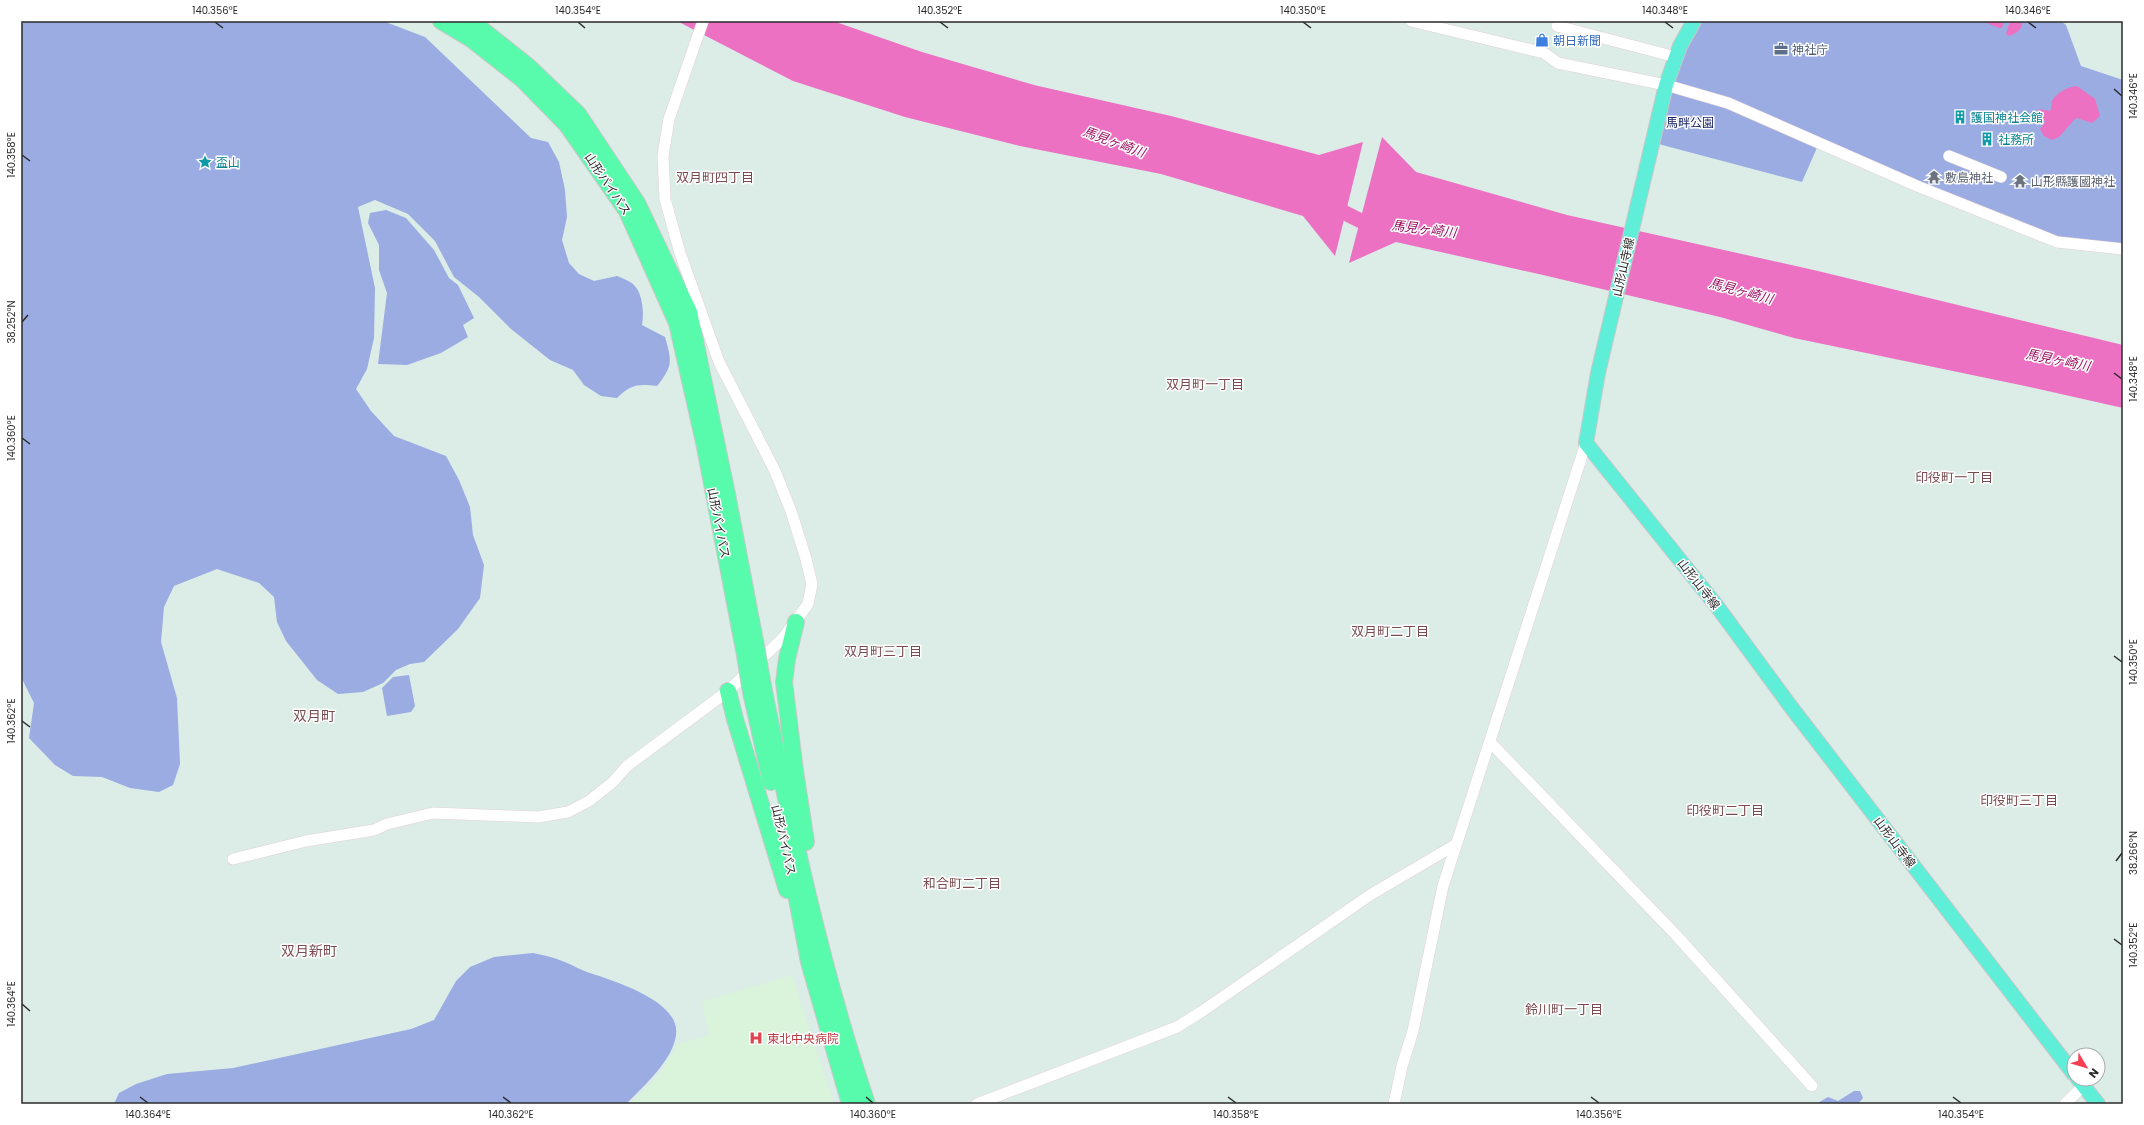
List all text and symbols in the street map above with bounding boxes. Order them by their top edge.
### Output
text: 140.356°E [192,3,238,18]
text: 140.354°E [555,3,601,18]
text: 140.352°E [917,3,963,18]
text: 140.350°E [1280,3,1326,18]
text: 140.348°E [1642,3,1688,18]
text: 140.346°E [2005,3,2051,18]
shop icon: 朝日新聞 [1534,32,1550,48]
place label: 朝日新聞 [1553,32,1601,49]
office icon: 神社庁 [1773,41,1789,57]
place label: 神社庁 [1792,41,1828,58]
text: 140.346°E [2126,73,2141,119]
building icon: 護国神社会館 [1952,109,1968,125]
place label: 護国神社会館 [1971,109,2043,126]
park label: 馬畔公園 [1666,114,1714,131]
water label: 馬見ヶ崎川 [1080,122,1150,163]
building icon: 社務所 [1979,131,1995,147]
place label: 社務所 [1998,131,2034,148]
text: 140.358°E [4,132,19,178]
street label: 山形バイパス [581,149,635,219]
place icon: 盃山 [197,154,213,170]
place label: 盃山 [216,154,240,171]
district label: 双月町四丁目 [676,168,754,187]
temple icon: 敷島神社 [1926,169,1942,185]
place label: 敷島神社 [1945,169,1993,186]
temple icon: 山形縣護國神社 [2012,173,2028,189]
place label: 山形縣護國神社 [2031,173,2115,190]
water label: 馬見ヶ崎川 [1391,216,1459,243]
street label: 山形山寺線 [1608,236,1638,298]
water label: 馬見ヶ崎川 [1707,273,1777,309]
text: 38.252°N [4,300,19,344]
water label: 馬見ヶ崎川 [2024,344,2094,376]
text: 140.348°E [2126,356,2141,402]
district label: 双月町一丁目 [1166,375,1244,394]
text: 140.360°E [4,415,19,461]
district label: 印役町一丁目 [1915,468,1993,487]
street label: 山形バイパス [704,486,734,560]
street label: 山形山寺線 [1674,555,1724,613]
district label: 双月町二丁目 [1351,622,1429,641]
text: 140.350°E [2126,639,2141,685]
district label: 双月町三丁目 [844,642,922,661]
text: 140.362°E [4,698,19,744]
district label: 双月町 [293,706,335,726]
district label: 印役町三丁目 [1980,791,2058,810]
district label: 印役町二丁目 [1686,801,1764,820]
street label: 山形バイパス [768,803,800,877]
street label: 山形山寺線 [1870,813,1920,871]
text: 38.266°N [2126,831,2141,875]
district label: 和合町二丁目 [923,874,1001,893]
text: 140.352°E [2126,922,2141,968]
district label: 双月新町 [281,941,337,961]
text: 140.364°E [4,981,19,1027]
district label: 鈴川町一丁目 [1525,1000,1603,1019]
hospital icon: 東北中央病院 [748,1030,764,1046]
place label: 東北中央病院 [767,1030,839,1047]
north arrow [2066,1047,2106,1087]
text: N [2085,1065,2103,1081]
text: 140.364°E [125,1107,171,1122]
text: 140.362°E [488,1107,534,1122]
text: 140.360°E [850,1107,896,1122]
text: 140.358°E [1213,1107,1259,1122]
text: 140.356°E [1576,1107,1622,1122]
text: 140.354°E [1938,1107,1984,1122]

